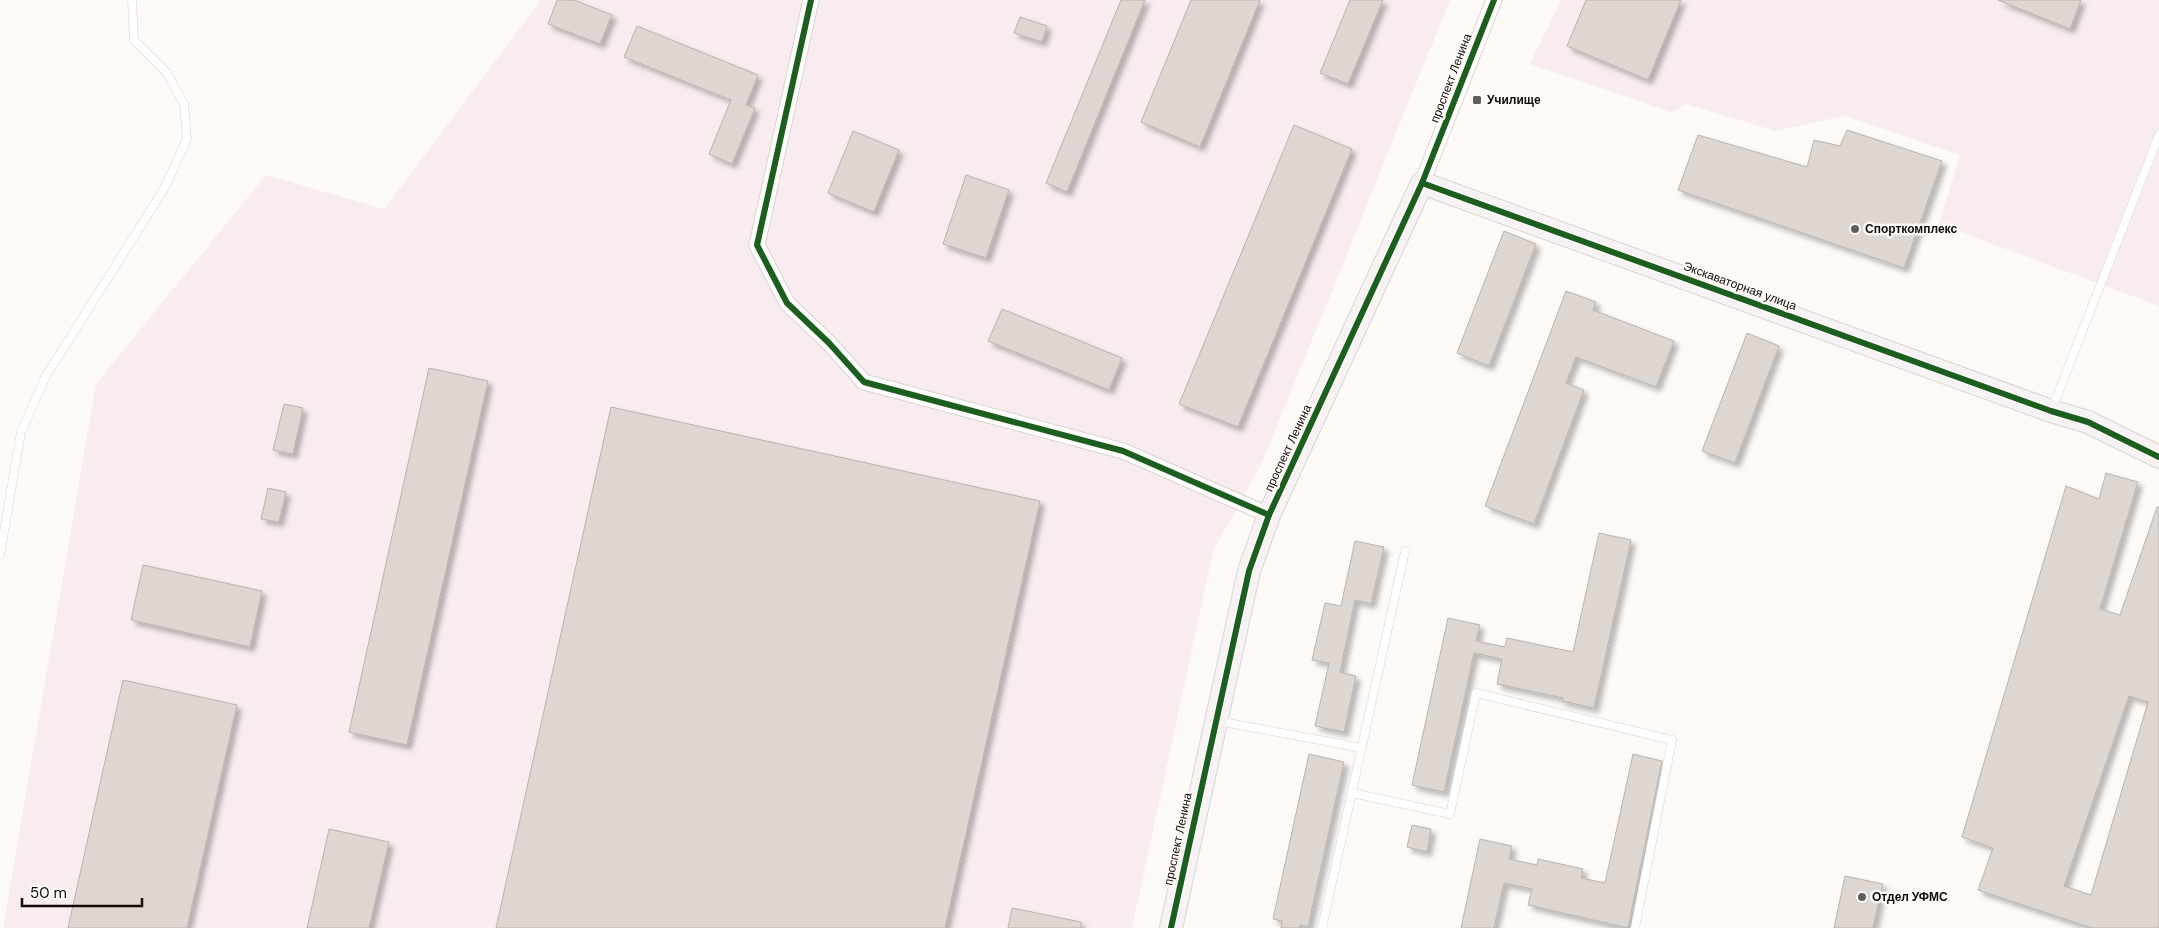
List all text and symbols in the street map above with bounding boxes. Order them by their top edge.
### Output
street label: проспект Ленина [1427,31,1475,125]
place label: Училище [1487,92,1541,108]
marker: Училище [1471,94,1483,106]
place label: Спорткомплекс [1865,221,1957,237]
marker: Спорткомплекс [1849,223,1861,235]
street label: Экскаваторная улица [1681,258,1799,314]
street label: проспект Ленина [1261,402,1315,494]
street label: проспект Ленина [1160,791,1196,887]
scale bar [22,876,142,908]
text: 50 m [30,883,67,903]
place label: Отдел УФМС [1872,889,1948,905]
marker: Отдел УФМС [1856,891,1868,903]

